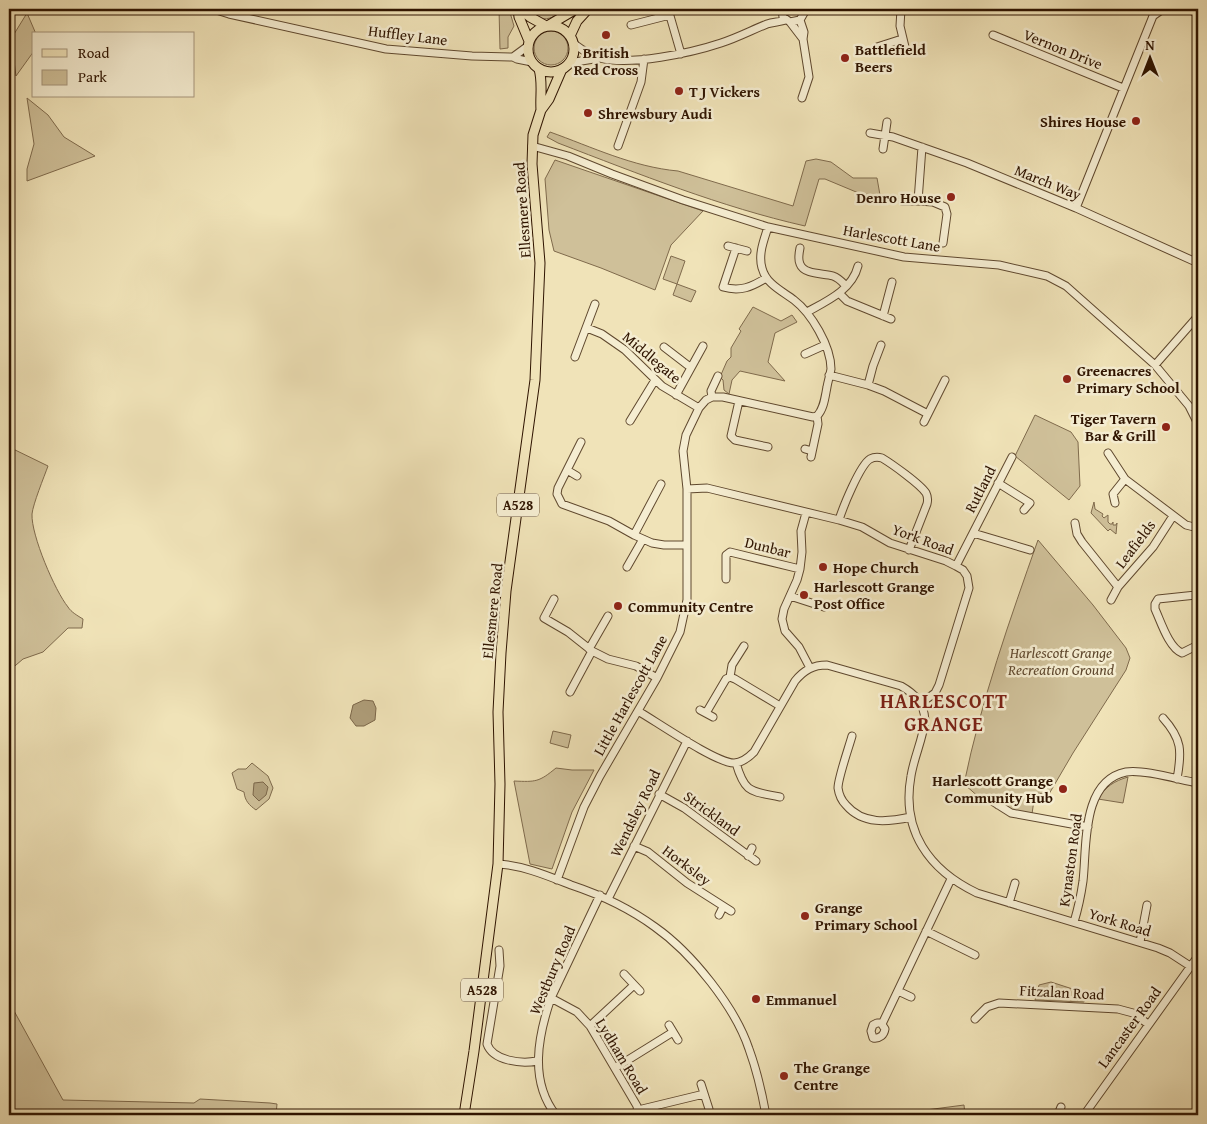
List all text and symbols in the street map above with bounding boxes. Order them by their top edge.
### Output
street label: Huffley Lane [367,20,449,50]
street label: Vernon Drive [1020,24,1106,74]
marker: British Red Cross [600,29,612,41]
legend [32,32,195,98]
north arrow [1124,32,1174,82]
text: N [1145,35,1155,55]
place label: Battlefield Beers [855,39,926,77]
text: Road [78,42,109,63]
place label: British Red Cross [574,42,638,80]
marker: Battlefield Beers [839,52,851,64]
text: Park [78,66,107,87]
place label: T J Vickers [689,81,760,102]
marker: T J Vickers [673,85,685,97]
place label: Shrewsbury Audi [598,103,713,124]
marker: Shrewsbury Audi [582,107,594,119]
place label: Shires House [1040,111,1126,132]
marker: Shires House [1130,115,1142,127]
street label: March Way [1012,159,1085,205]
street label: Ellesmere Road [508,161,536,259]
place label: Denro House [856,187,941,208]
marker: Denro House [945,191,957,203]
street label: Harlescott Lane [842,219,942,257]
street label: Middlegate [618,326,686,388]
place label: Greenacres Primary School [1077,360,1180,398]
marker: Greenacres Primary School [1061,373,1073,385]
place label: Tiger Tavern Bar & Grill [1071,408,1156,446]
marker: Tiger Tavern Bar & Grill [1160,421,1172,433]
street label: Rutland [959,462,1001,516]
road number: A528 [497,494,539,516]
street label: Leafields [1110,515,1160,573]
street label: York Road [889,518,957,560]
street label: Dunbar [743,531,793,563]
place label: Hope Church [833,557,919,578]
marker: Hope Church [817,561,829,573]
street label: Ellesmere Road [477,562,507,660]
place label: Harlescott Grange Post Office [814,576,935,614]
marker: Harlescott Grange Post Office [798,589,810,601]
place label: Community Centre [628,596,753,617]
marker: Community Centre [612,600,624,612]
street label: Little Harlescott Lane [588,631,672,759]
park label: Harlescott Grange Recreation Ground [1007,642,1114,680]
district label: HARLESCOTT GRANGE [880,686,1008,738]
street label: Wendsley Road [605,766,665,860]
place label: Harlescott Grange Community Hub [932,770,1053,808]
marker: Harlescott Grange Community Hub [1057,783,1069,795]
street label: Strickland [680,785,744,841]
street label: Kynaston Road [1053,812,1087,908]
street label: Horksley [658,840,716,891]
place label: Grange Primary School [815,897,918,935]
street label: York Road [1086,903,1154,941]
marker: Grange Primary School [799,910,811,922]
street label: Westbury Road [524,922,580,1018]
road number: A528 [461,978,503,1002]
street label: Fitzalan Road [1019,979,1105,1005]
street label: Lancaster Road [1092,982,1166,1072]
place label: Emmanuel [766,989,837,1010]
marker: Emmanuel [750,993,762,1005]
street label: Lydham Road [591,1014,653,1098]
place label: The Grange Centre [794,1057,870,1095]
marker: The Grange Centre [778,1070,790,1082]

